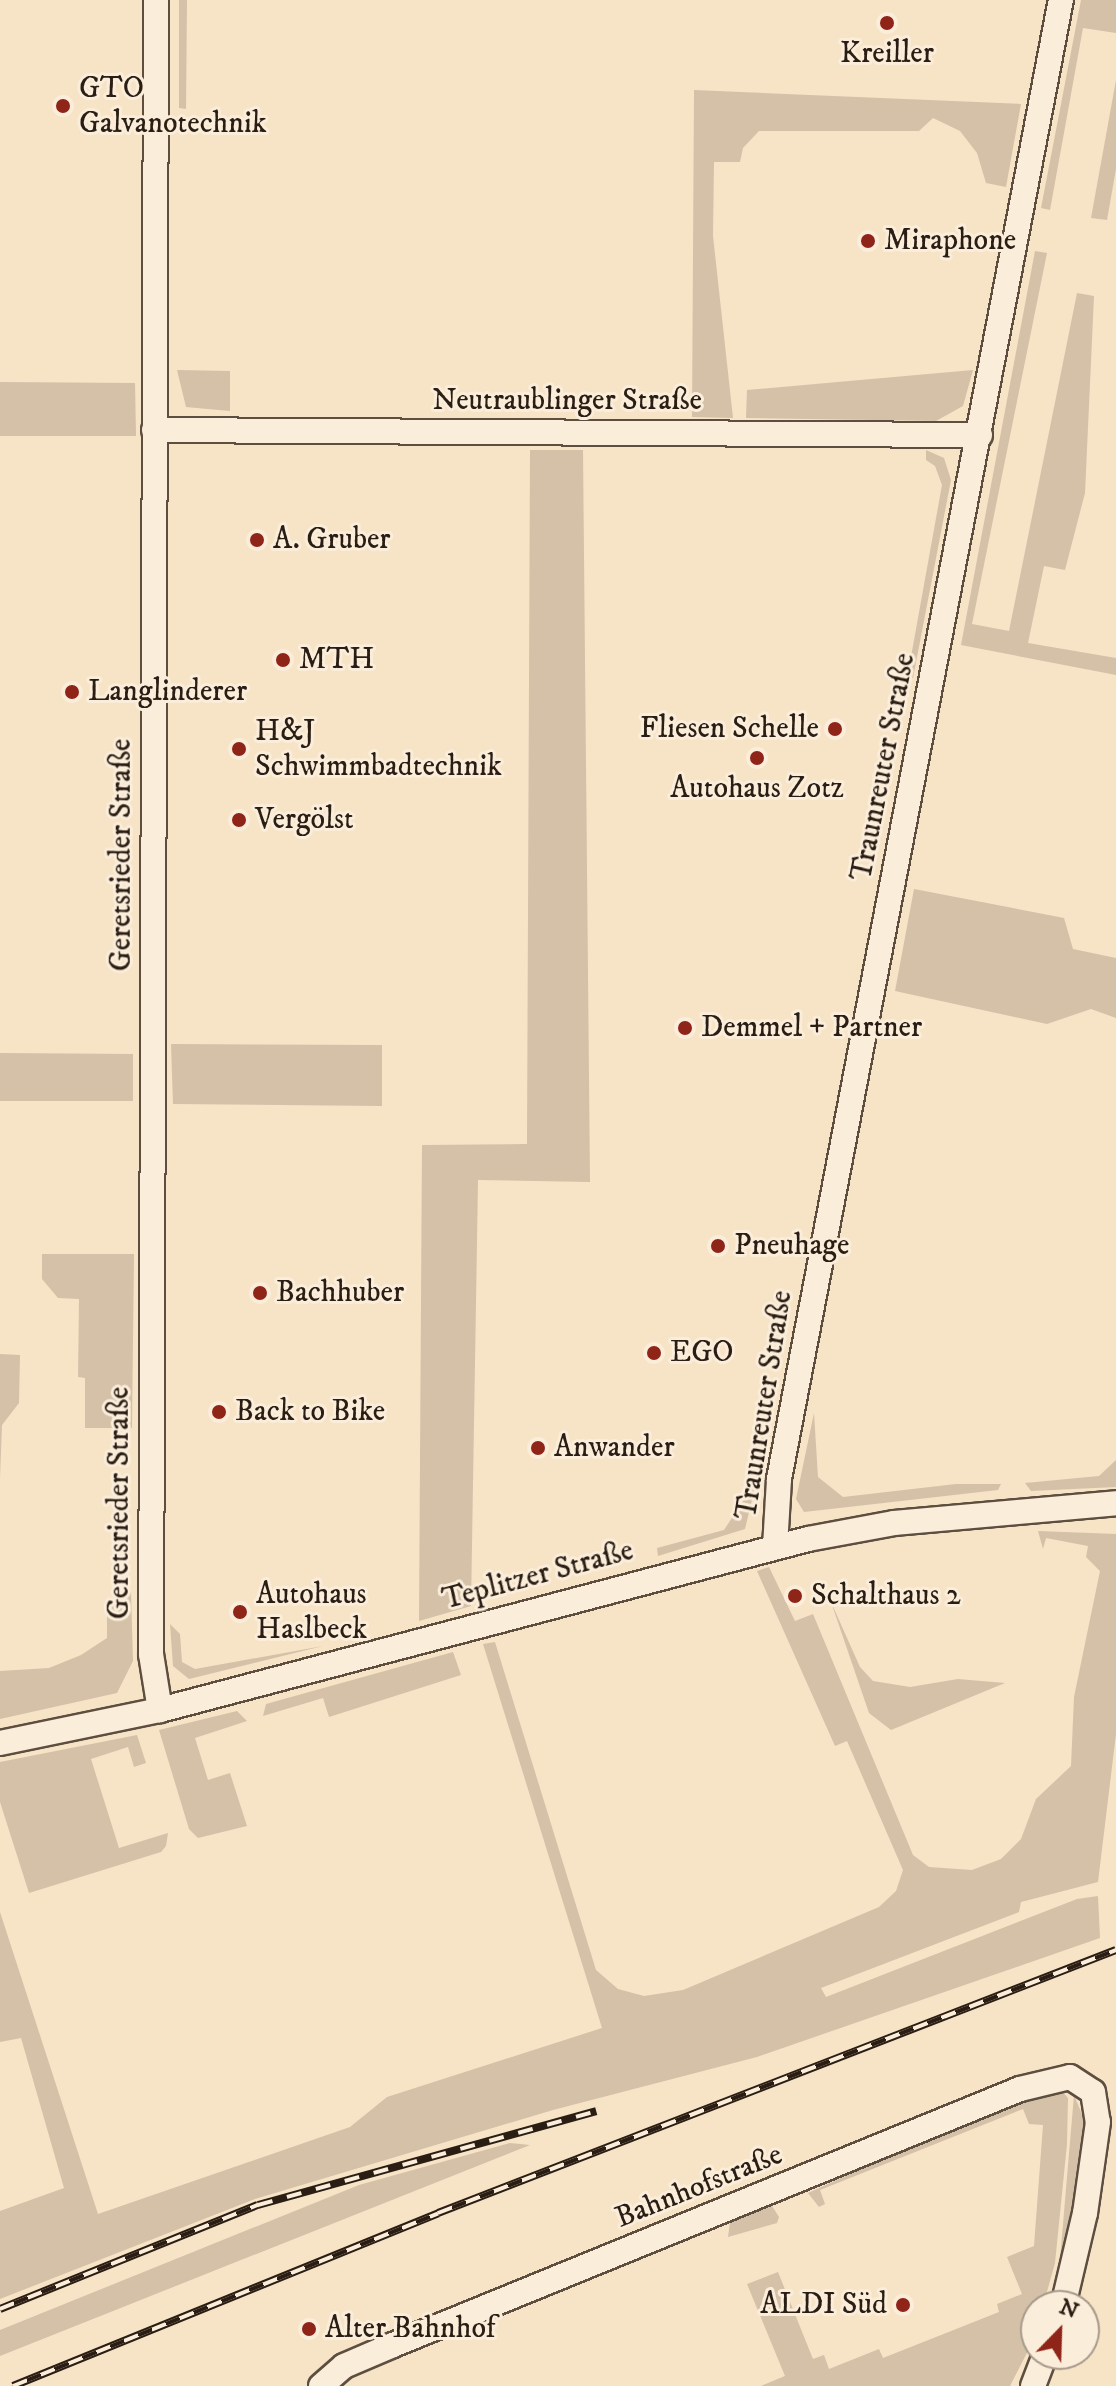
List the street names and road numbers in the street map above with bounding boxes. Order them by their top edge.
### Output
street label: Neutraublinger Straße [432,383,702,419]
street label: Traunreuter Straße [844,650,924,884]
street label: Geretsrieder Straße [104,739,140,971]
street label: Traunreuter Straße [729,1288,801,1522]
street label: Geretsrieder Straße [102,1387,138,1619]
street label: Teplitzer Straße [439,1533,637,1619]
street label: Bahnhofstraße [610,2137,788,2237]

